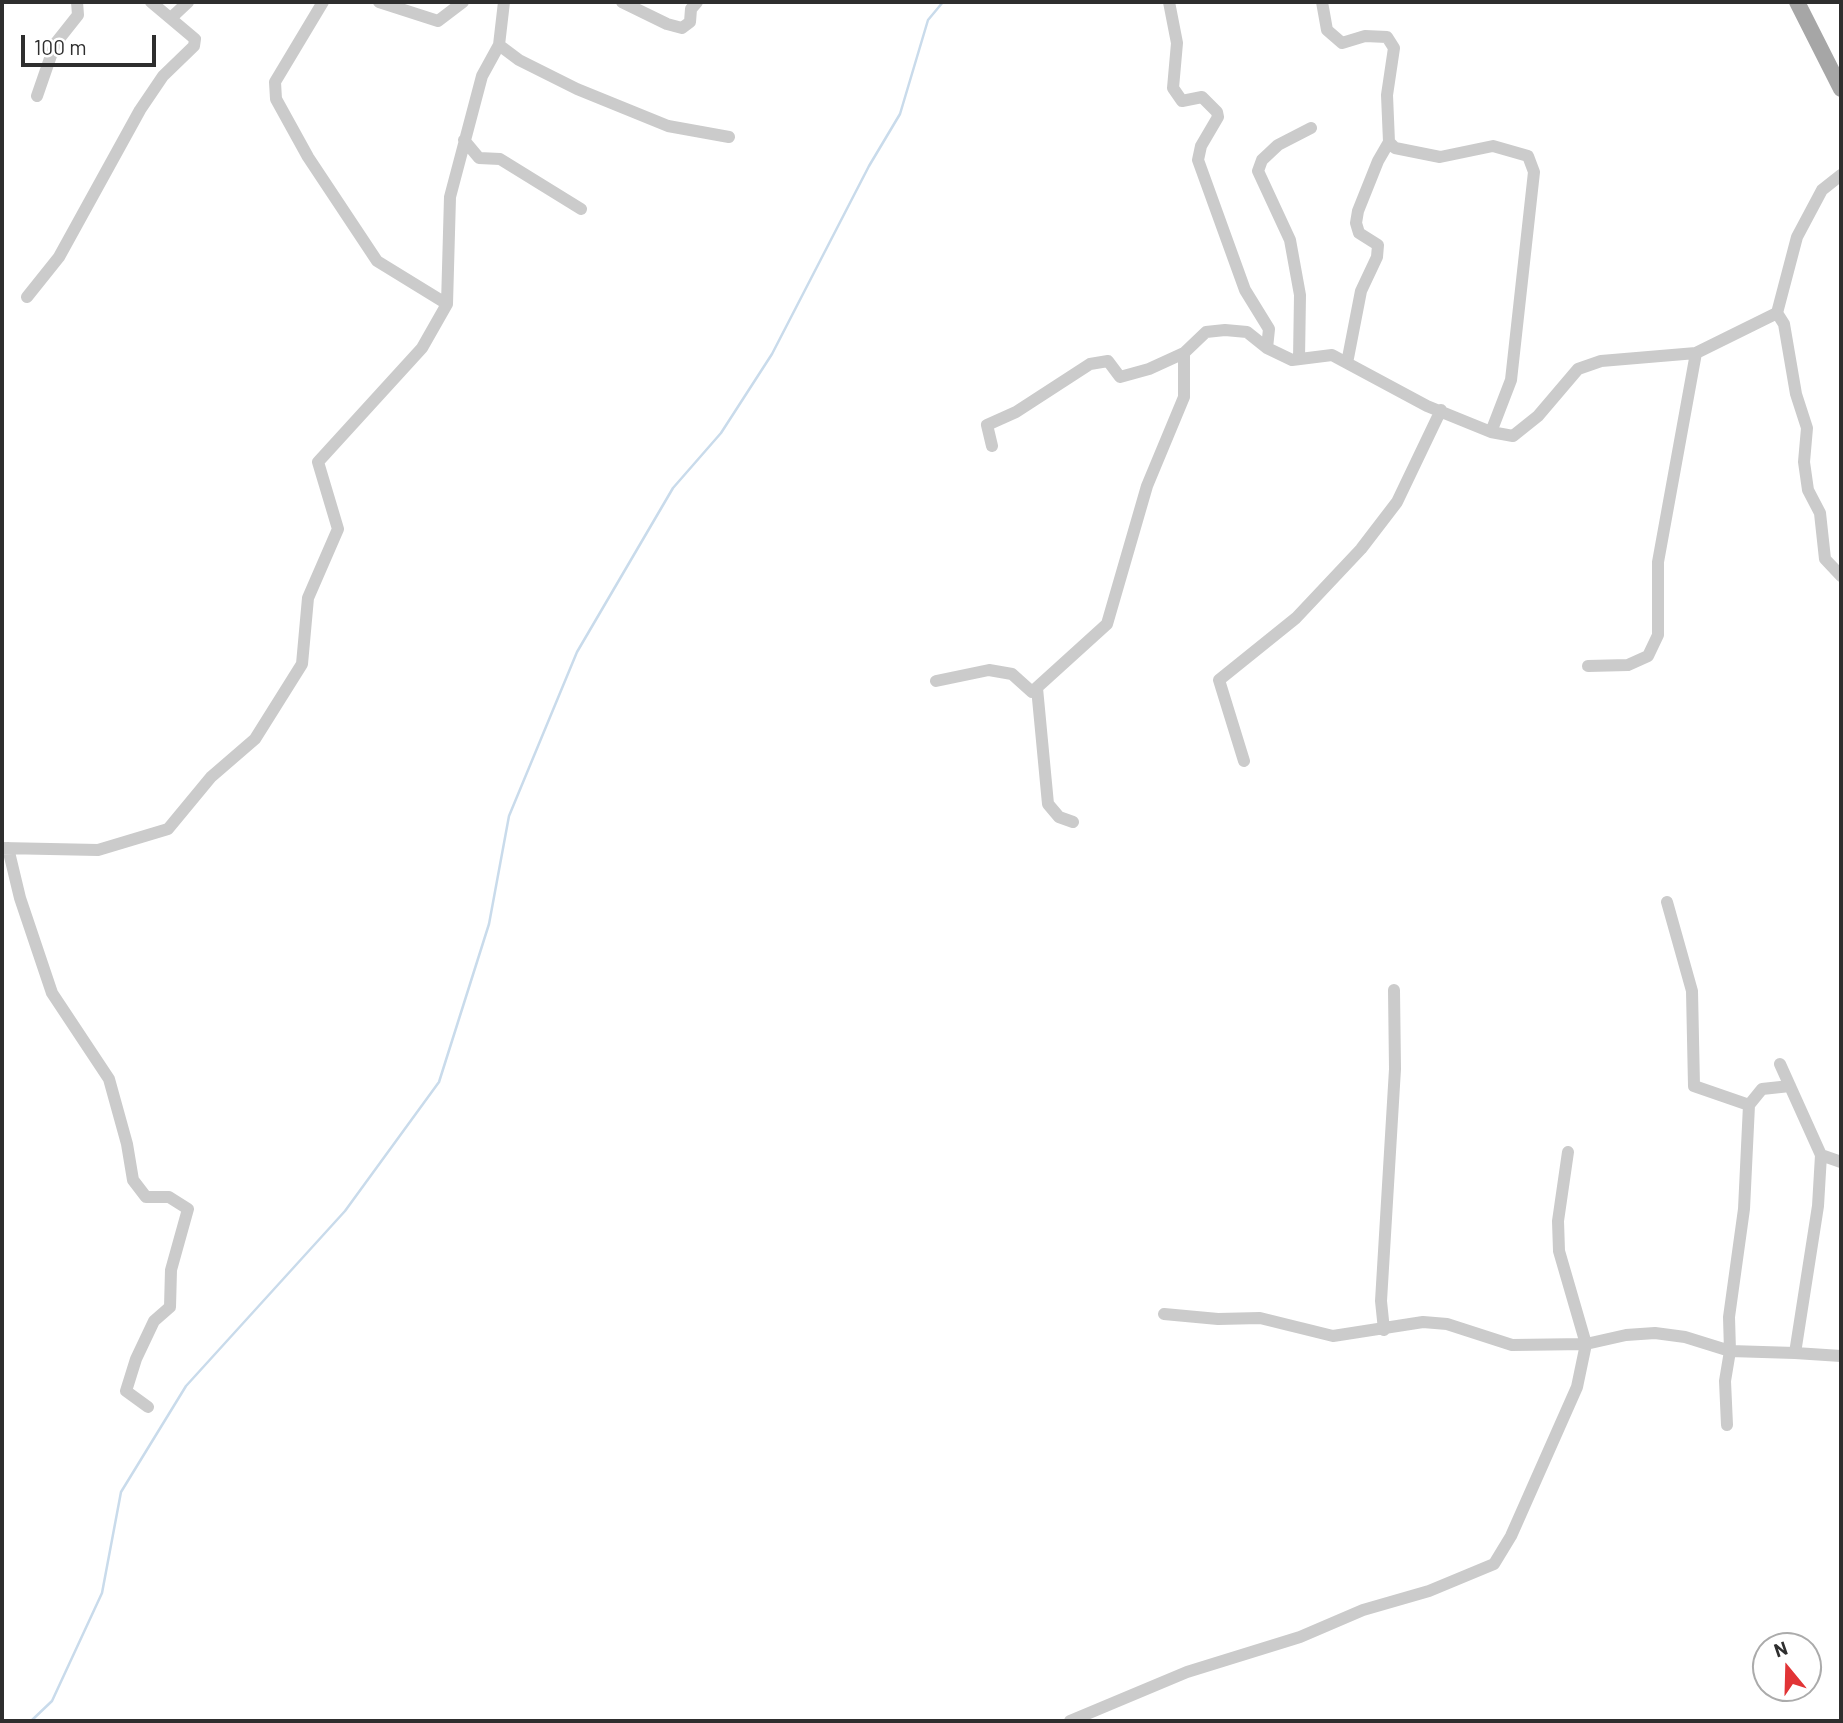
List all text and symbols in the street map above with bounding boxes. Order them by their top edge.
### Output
scale bar [24,21,159,65]
text: 100 m [34,34,87,59]
north arrow [1752,1632,1822,1702]
text: N [1771,1636,1790,1661]

